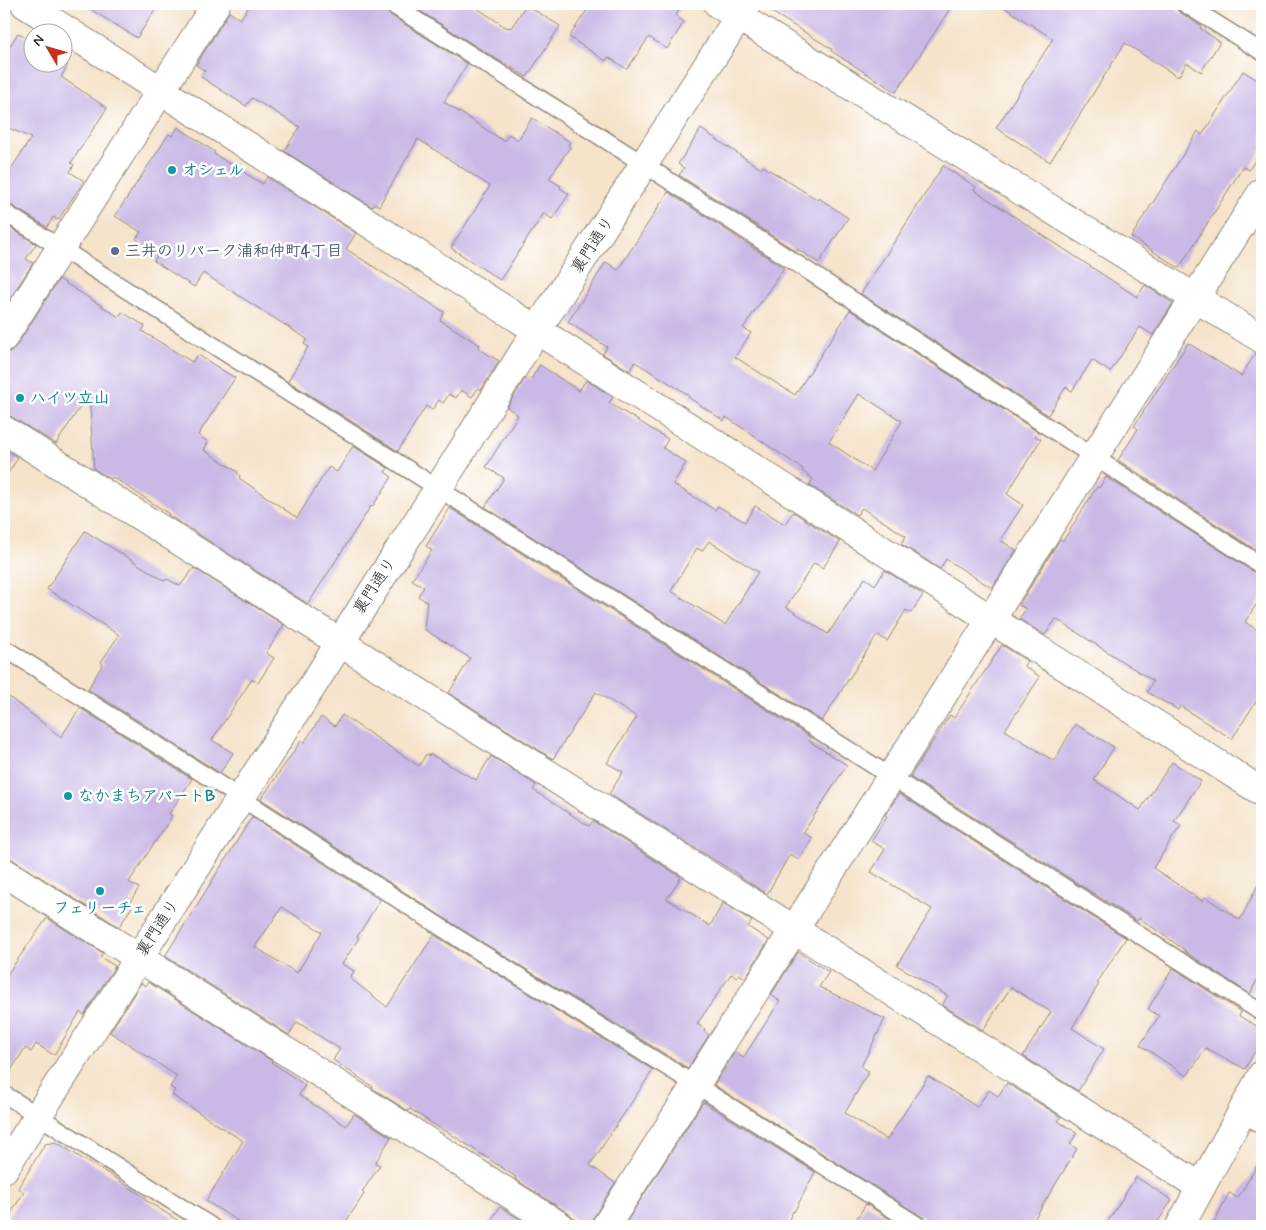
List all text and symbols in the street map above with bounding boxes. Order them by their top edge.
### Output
north arrow [22,22,72,72]
text: N [29,31,49,50]
place label: オシェル [182,160,245,181]
marker: オシェル [166,164,178,176]
street label: 裏門通り [567,212,619,278]
place label: 三井のリパーク浦和仲町4丁目 [125,241,342,262]
marker: 三井のリパーク浦和仲町4丁目 [109,245,121,257]
place label: ハイツ立山 [30,388,110,409]
marker: ハイツ立山 [14,392,26,404]
street label: 裏門通り [349,553,401,619]
place label: なかまちアパートB [78,786,215,807]
marker: なかまちアパートB [62,790,74,802]
marker: フェリーチェ [94,885,106,897]
street label: 裏門通り [132,895,184,961]
place label: フェリーチェ [54,898,146,919]

